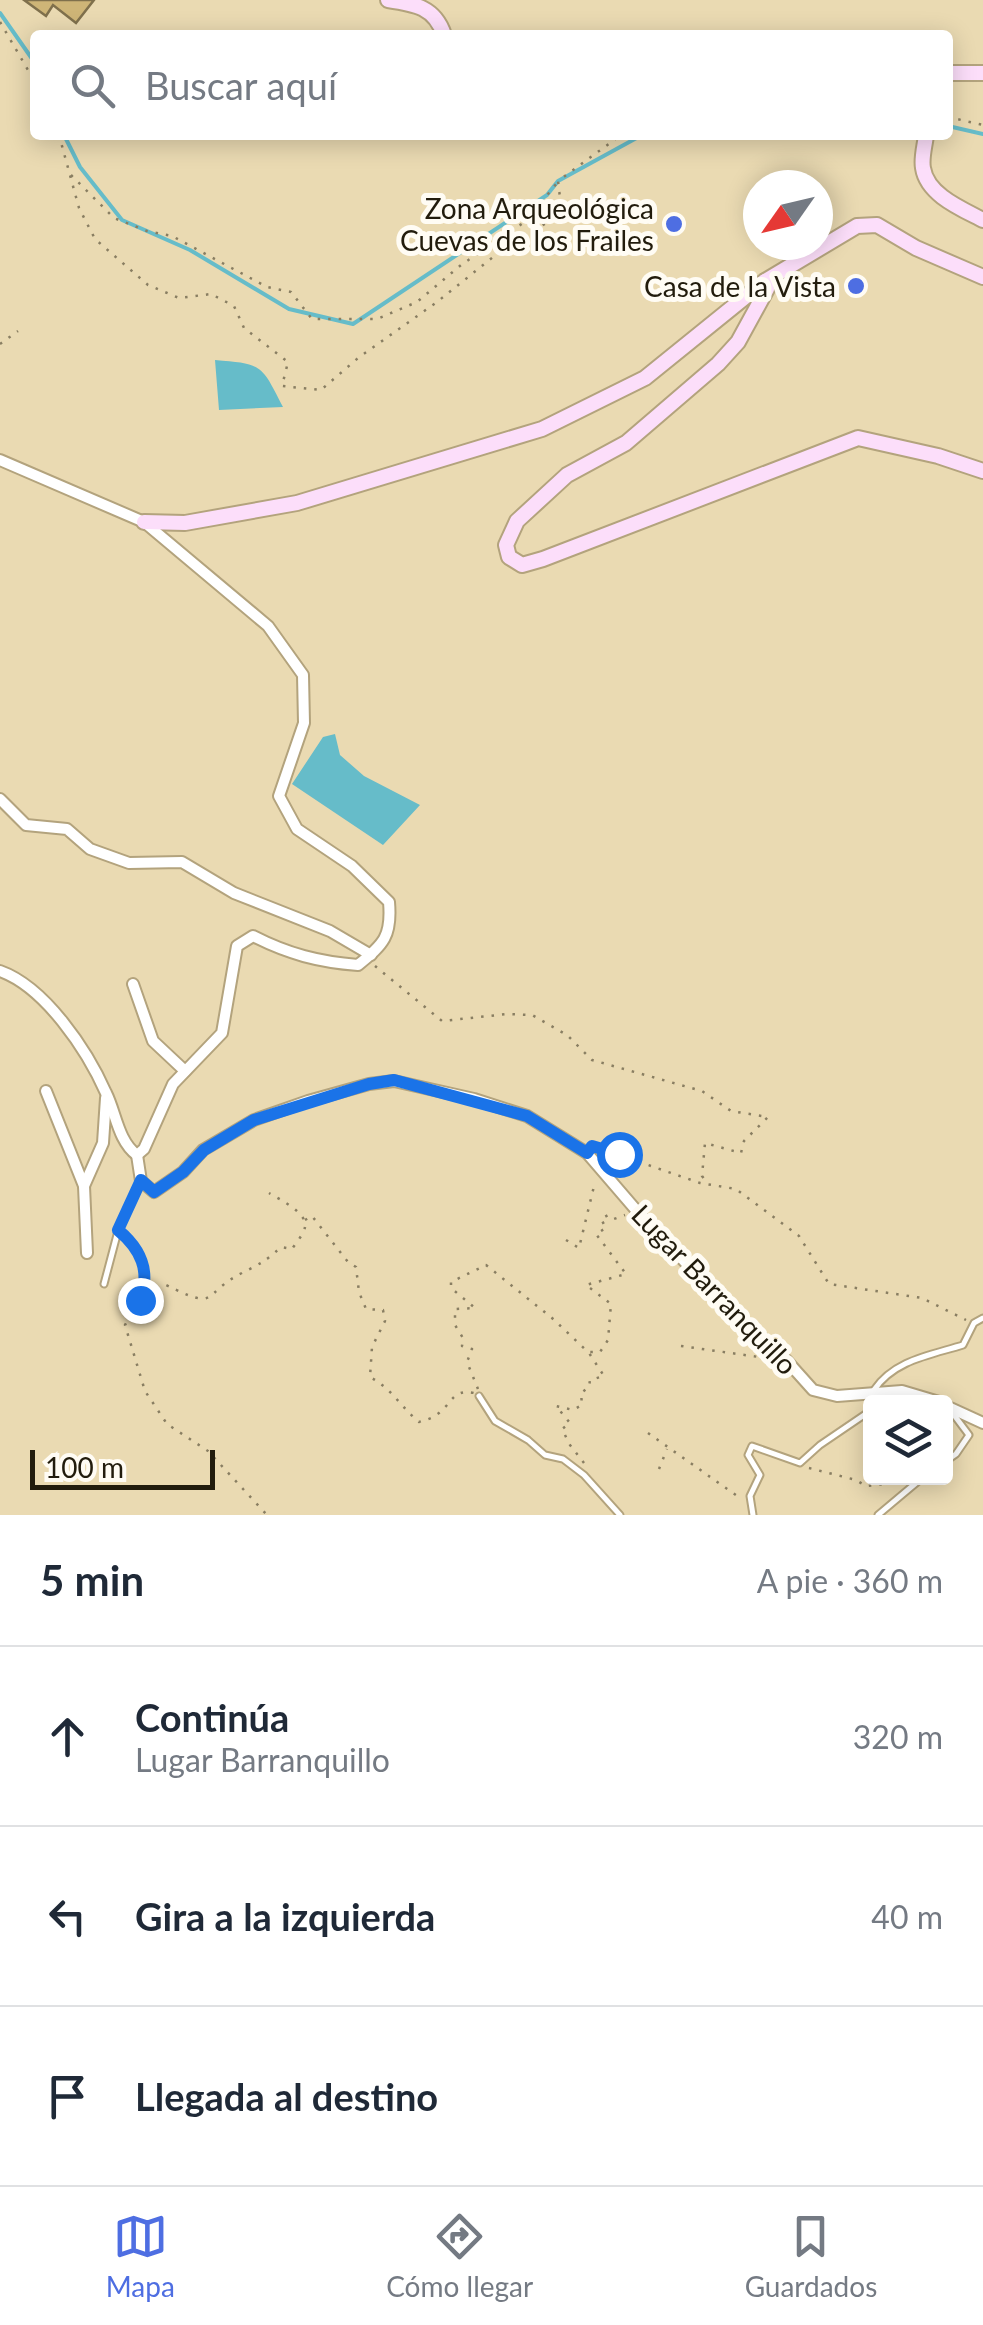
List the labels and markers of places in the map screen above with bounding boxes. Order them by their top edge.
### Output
place label: Zona Arqueológica Cuevas de los Frailes [400,191,654,257]
marker: Zona Arqueológica Cuevas de los Frailes [663,213,685,235]
place label: Casa de la Vista [644,269,836,303]
marker: Casa de la Vista [845,275,867,297]

